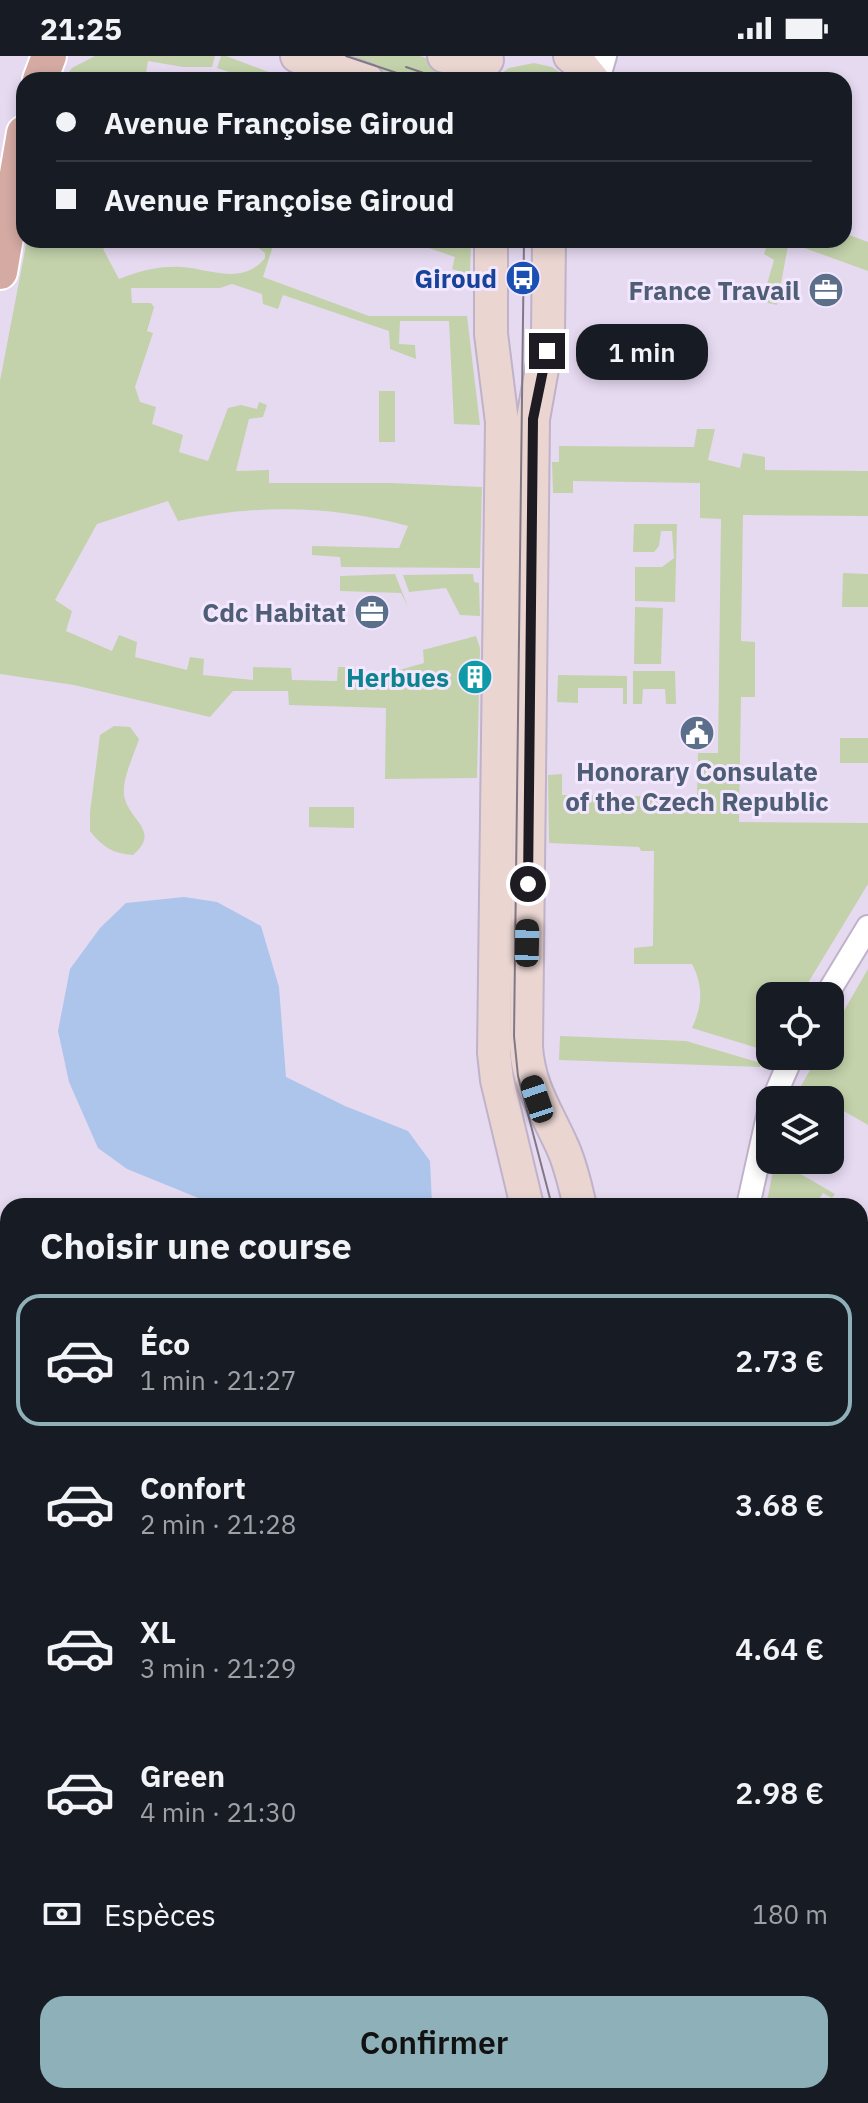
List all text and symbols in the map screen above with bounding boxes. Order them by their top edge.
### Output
text: 21:25 [40,9,122,48]
text: Avenue Françoise Giroud [104,103,455,142]
text: Avenue Françoise Giroud [104,180,455,219]
bus stop icon: Giroud [504,259,542,297]
place label: Giroud [415,261,497,295]
office icon: France Travail [807,271,845,309]
place label: France Travail [629,273,800,307]
callout: 1 min [575,323,707,379]
route end [529,333,565,369]
text: 1 min [608,335,676,369]
office icon: Cdc Habitat [353,593,391,631]
place label: Cdc Habitat [202,595,346,629]
building icon: Herbues [456,658,494,696]
place label: Herbues [346,660,449,694]
public building icon: Honorary Consulate of the Czech Republic [678,714,716,752]
place label: Honorary Consulate of the Czech Republic [565,754,829,818]
route start [510,866,546,902]
car [515,919,539,967]
map controls [756,982,844,1174]
button: locate [756,982,844,1070]
car [518,1072,556,1126]
button: layers [756,1086,844,1174]
text: Choisir une course [40,1222,352,1269]
icon: car [44,1324,116,1396]
text: Éco [140,1324,190,1363]
text: 2.73 € [735,1341,824,1380]
text: 1 min · 21:27 [140,1363,296,1397]
icon: car [44,1468,116,1540]
text: Confort [140,1468,246,1507]
text: 3.68 € [735,1485,824,1524]
text: 2 min · 21:28 [140,1507,296,1541]
icon: car [44,1612,116,1684]
text: XL [140,1612,176,1651]
text: 4.64 € [735,1629,824,1668]
text: 3 min · 21:29 [140,1651,296,1685]
icon: car [44,1756,116,1828]
text: Green [140,1756,225,1795]
text: 2.98 € [735,1773,824,1812]
text: 4 min · 21:30 [140,1795,296,1829]
icon: cash [40,1892,84,1936]
text: Espèces [104,1895,216,1934]
text: 180 m [752,1897,828,1931]
button: Confirmer [40,1996,828,2088]

